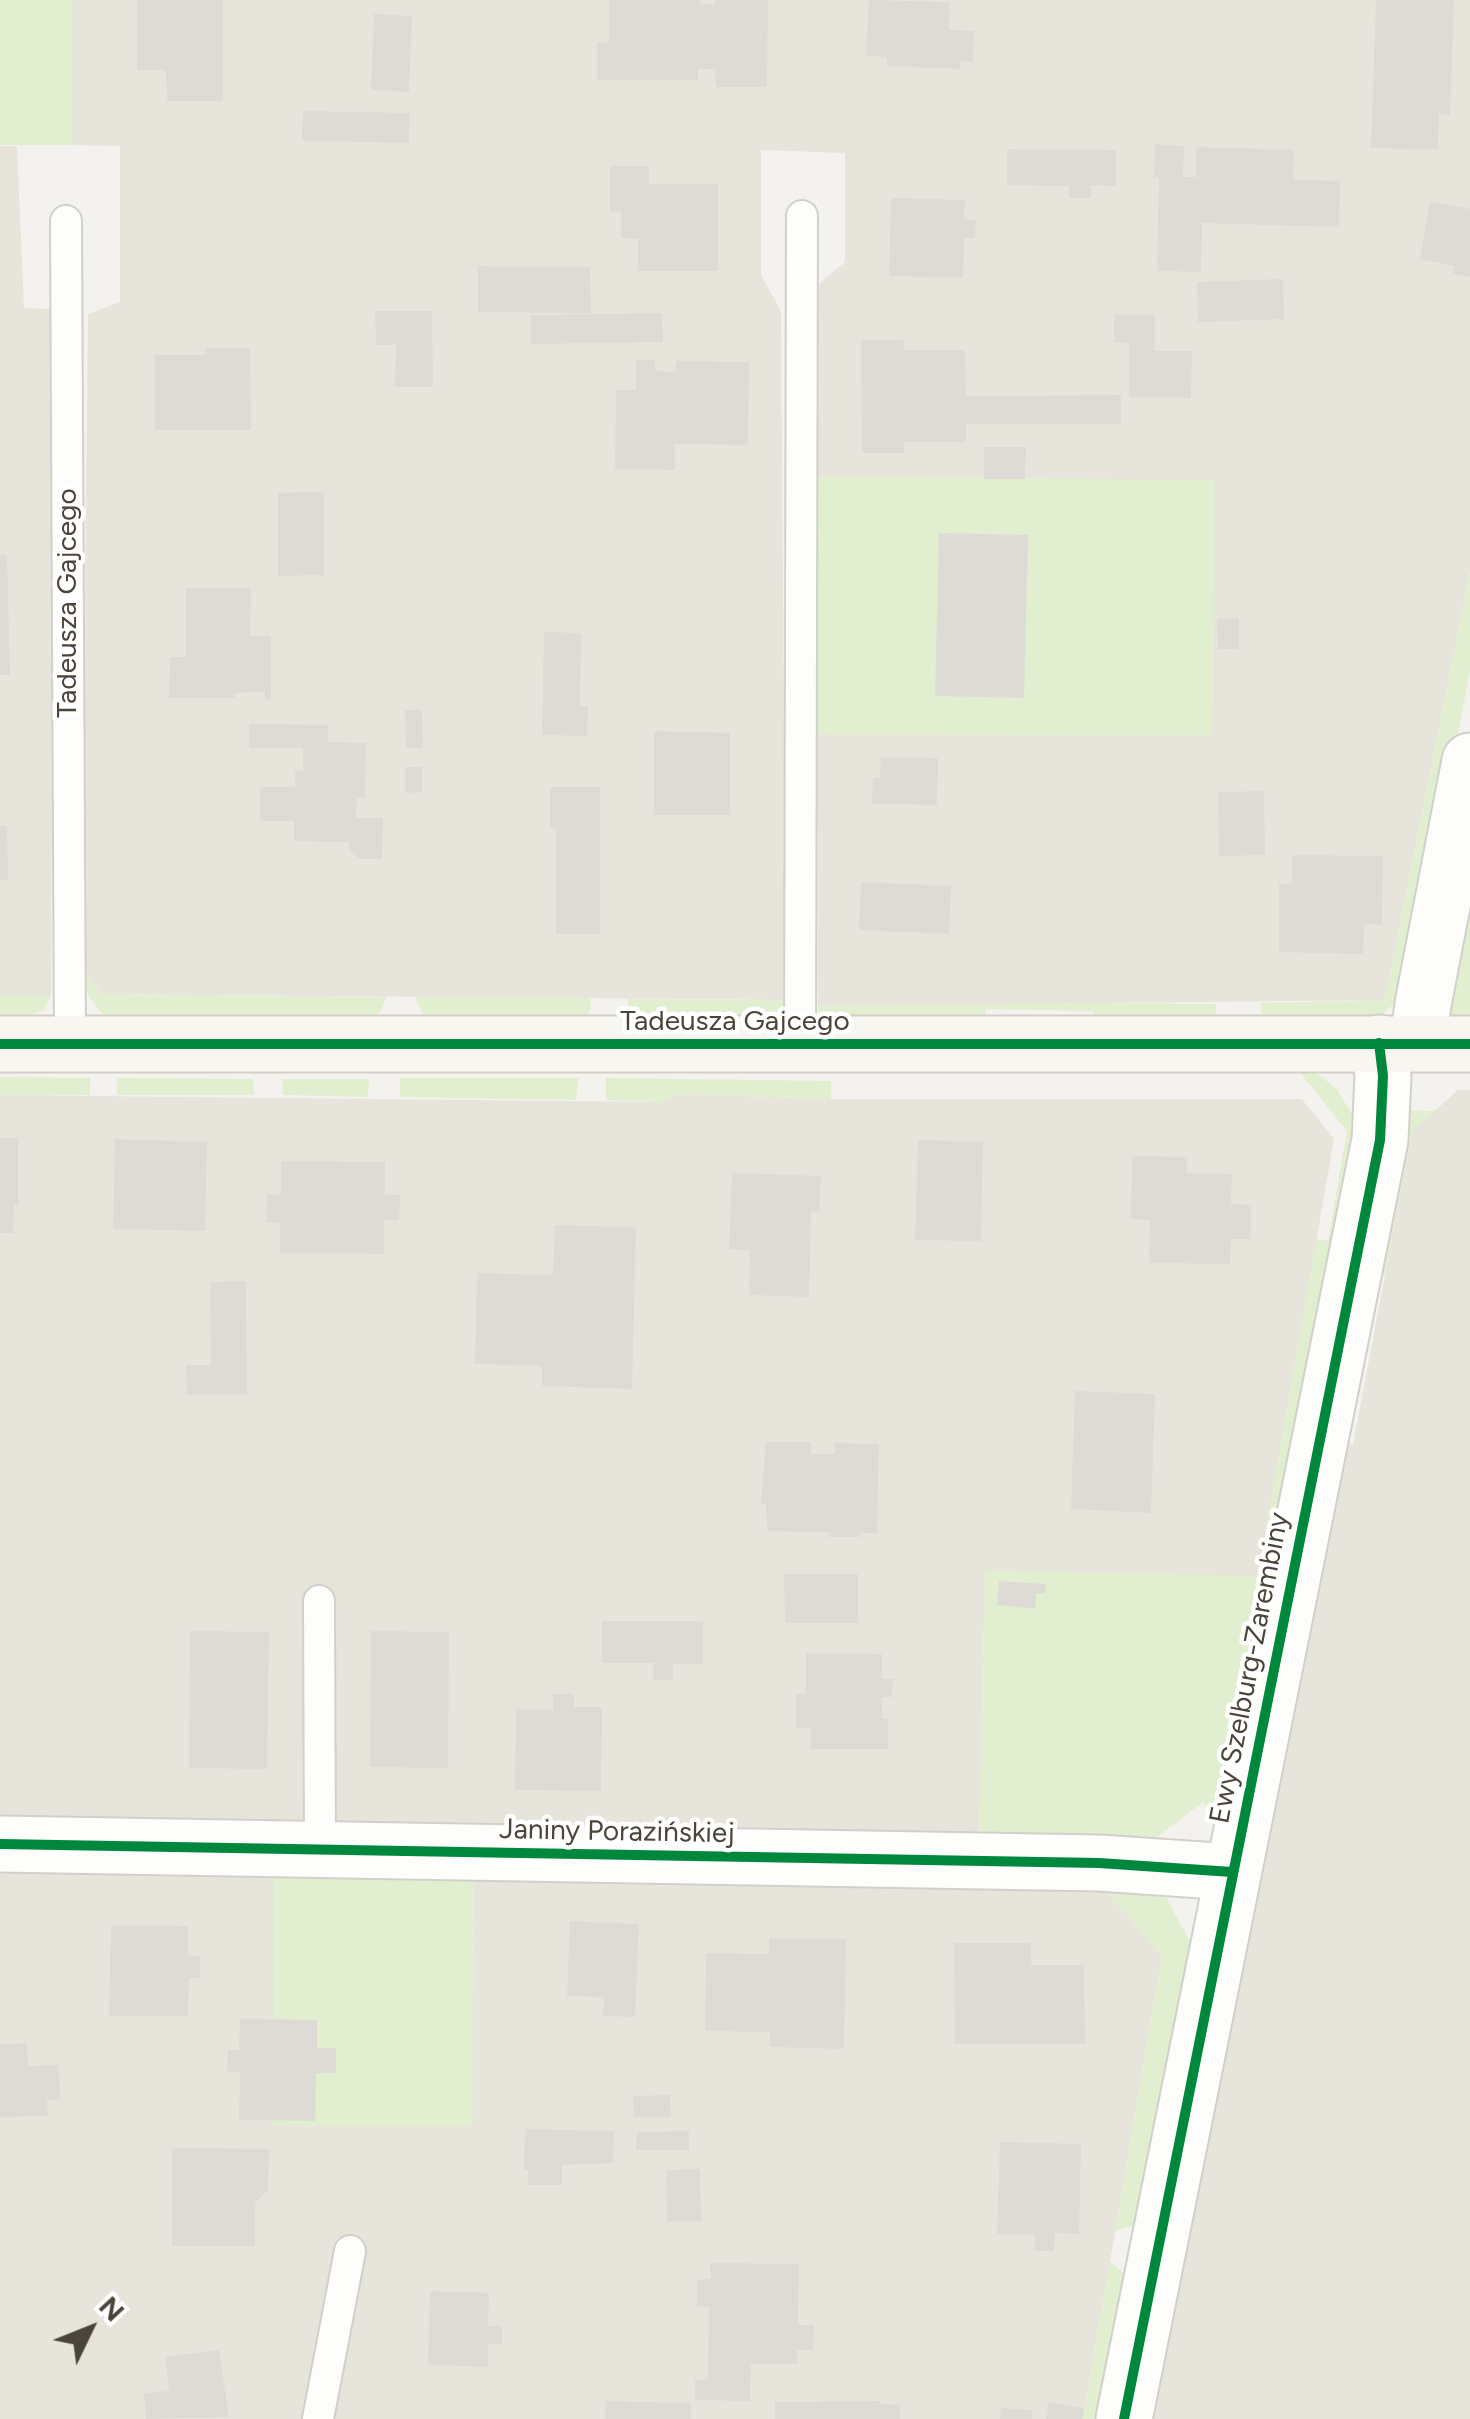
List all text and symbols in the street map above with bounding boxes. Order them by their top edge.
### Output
street label: Tadeusza Gajcego [51,488,85,718]
street label: Tadeusza Gajcego [620,1005,850,1039]
street label: Ewy Szelburg-Zarembiny [1203,1510,1297,1826]
street label: Janiny Porazińskiej [499,1813,735,1851]
north arrow [40,2279,140,2379]
text: N [92,2289,132,2328]

